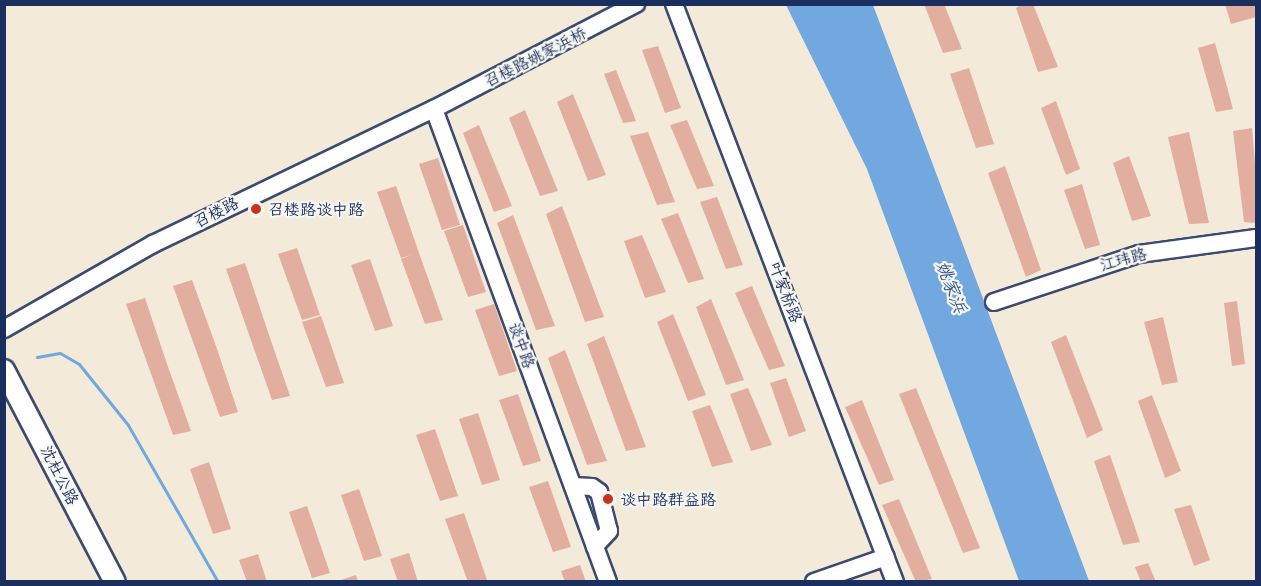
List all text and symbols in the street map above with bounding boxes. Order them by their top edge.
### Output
street label: 召楼路姚家浜桥 [481,23,589,91]
street label: 召楼路 [190,193,242,231]
place label: 召楼路谈中路 [268,199,364,219]
marker: 召楼路谈中路 [249,202,263,216]
street label: 江玮路 [1097,244,1149,274]
water label: 姚家浜 [931,258,971,316]
street label: 叶家桥路 [766,259,806,325]
street label: 谈中路 [505,319,539,371]
street label: 沈杜公路 [37,442,83,508]
place label: 谈中路群益路 [620,489,716,509]
marker: 谈中路群益路 [601,492,615,506]

